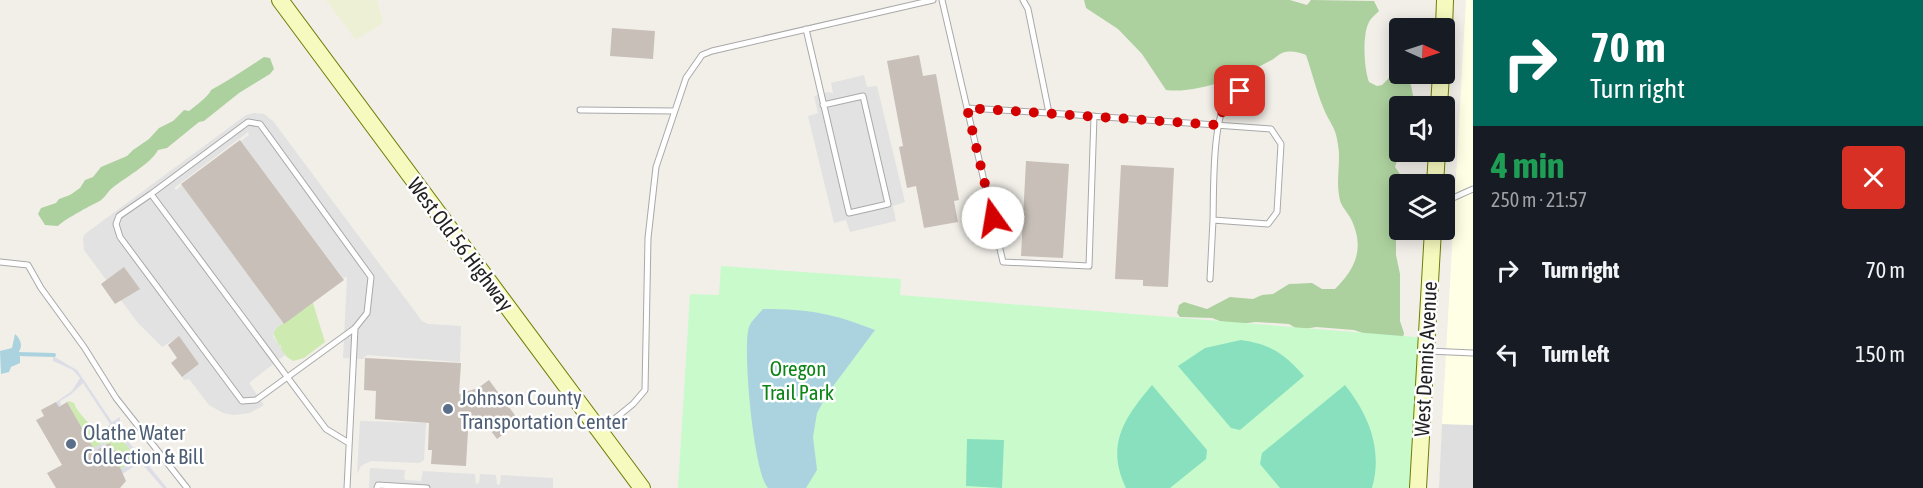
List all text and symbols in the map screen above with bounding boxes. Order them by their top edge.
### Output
north arrow [1389,18,1455,84]
map controls [1389,18,1455,240]
text: 70 m [1590,23,1665,71]
icon: right [1491,24,1569,102]
pin [1214,65,1265,116]
text: Turn right [1590,73,1685,104]
icon: arrive [1223,74,1256,107]
button: sound [1389,96,1455,162]
text: 4 min [1491,144,1565,186]
button: close [1842,146,1905,209]
street label: West Old 56 Highway [403,173,519,316]
button: layers [1389,174,1455,240]
position arrow [961,186,1025,250]
text: 250 m · 21:57 [1491,188,1587,211]
icon: right [1491,254,1524,287]
text: Turn right [1542,257,1619,283]
text: 70 m [1865,257,1905,283]
street label: West Dennis Avenue [1409,281,1441,437]
icon: left [1491,338,1524,371]
text: Turn left [1542,341,1609,367]
text: 150 m [1855,341,1905,367]
park label: Oregon Trail Park [762,356,834,404]
place label: Johnson County Transportation Center [460,385,628,433]
marker: Johnson County Transportation Center [441,402,455,416]
place label: Olathe Water Collection & Bill [83,420,204,468]
marker: Olathe Water Collection & Bill [64,437,78,451]

